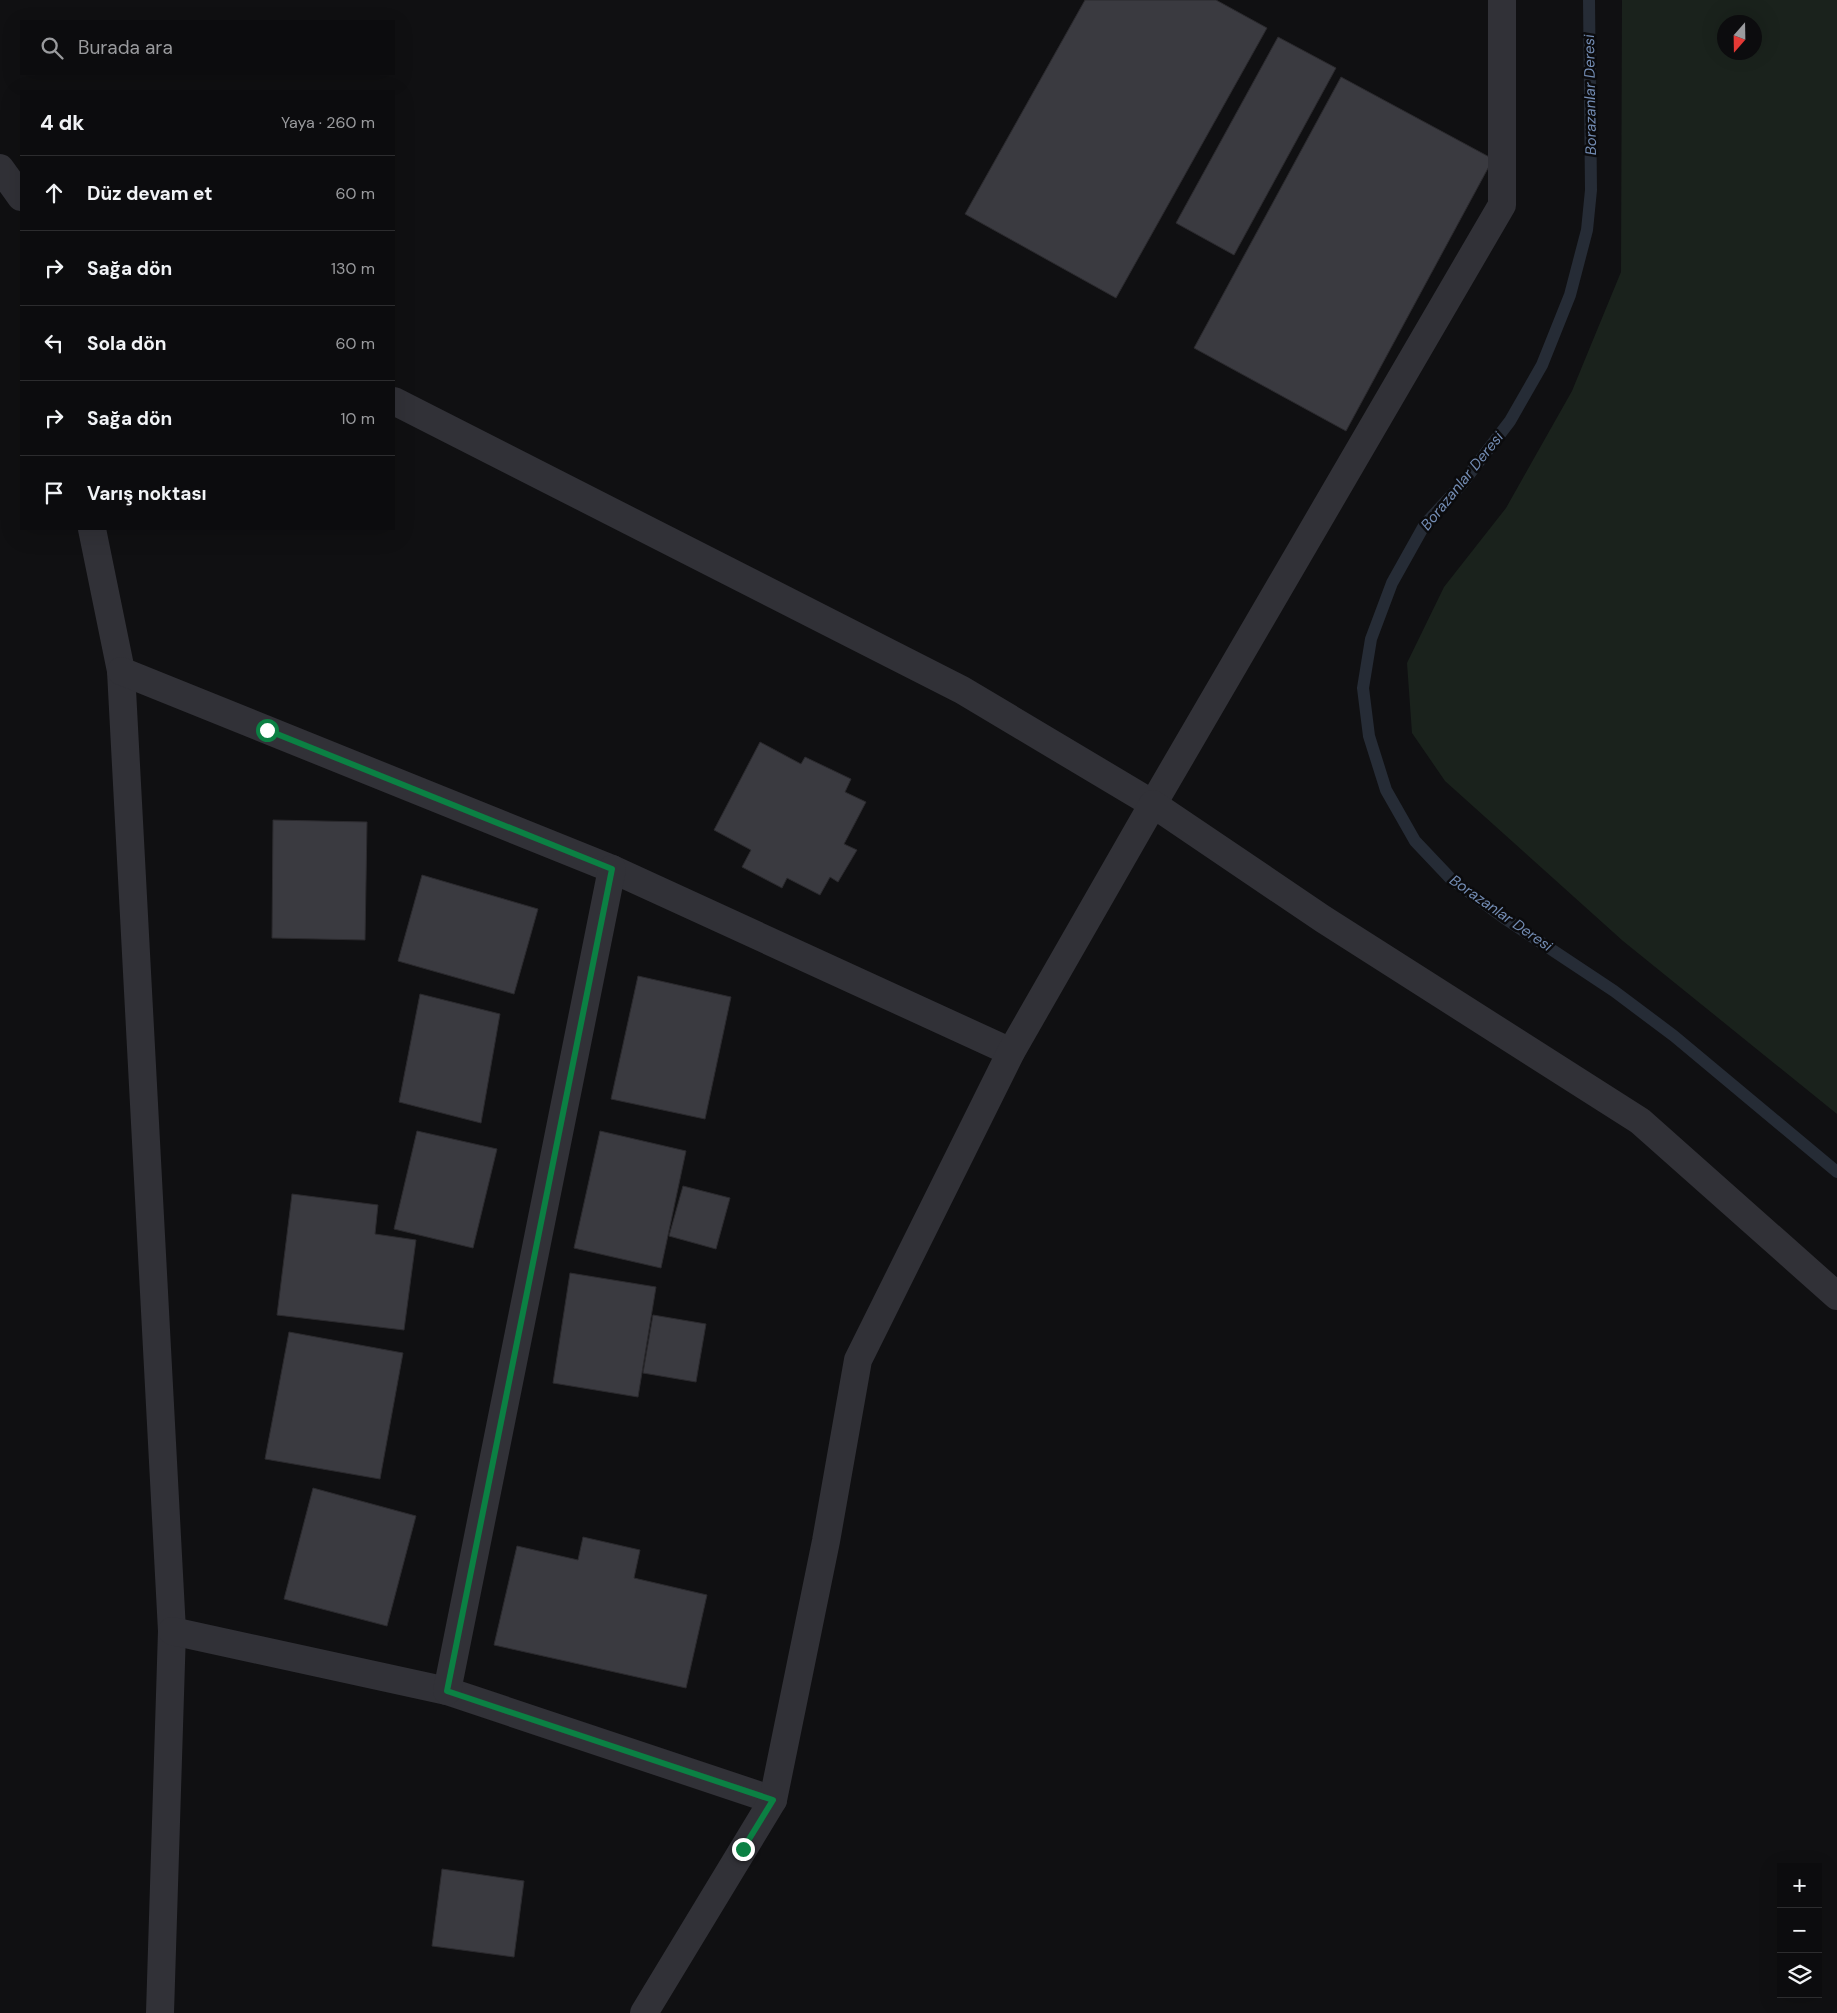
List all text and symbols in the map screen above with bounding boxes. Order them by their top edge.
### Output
north arrow [1717,15,1762,60]
search box [20,20,395,75]
icon: search [38,34,66,62]
water label: Borazanlar Deresi [1579,34,1601,156]
text: Burada ara [78,35,173,60]
text: 4 dk [40,109,84,137]
text: Yaya · 260 m [281,112,375,133]
icon: ahead [40,179,68,207]
text: Düz devam et [87,181,213,206]
text: 60 m [335,183,375,204]
icon: right [40,254,68,282]
text: Sağa dön [87,256,172,281]
text: 130 m [331,258,375,279]
icon: left [40,329,68,357]
text: Sola dön [87,331,167,356]
text: 60 m [335,333,375,354]
icon: right [40,404,68,432]
text: Sağa dön [87,406,172,431]
text: 10 m [341,408,375,429]
water label: Borazanlar Deresi [1416,427,1508,534]
icon: arrive [40,479,68,507]
text: Varış noktası [87,481,207,506]
route start [256,719,279,742]
water label: Borazanlar Deresi [1446,870,1557,956]
route end [732,1838,755,1861]
map controls [1777,1863,1822,1998]
button: + [1777,1863,1822,1908]
button: − [1777,1908,1822,1953]
button: layers [1777,1953,1822,1998]

